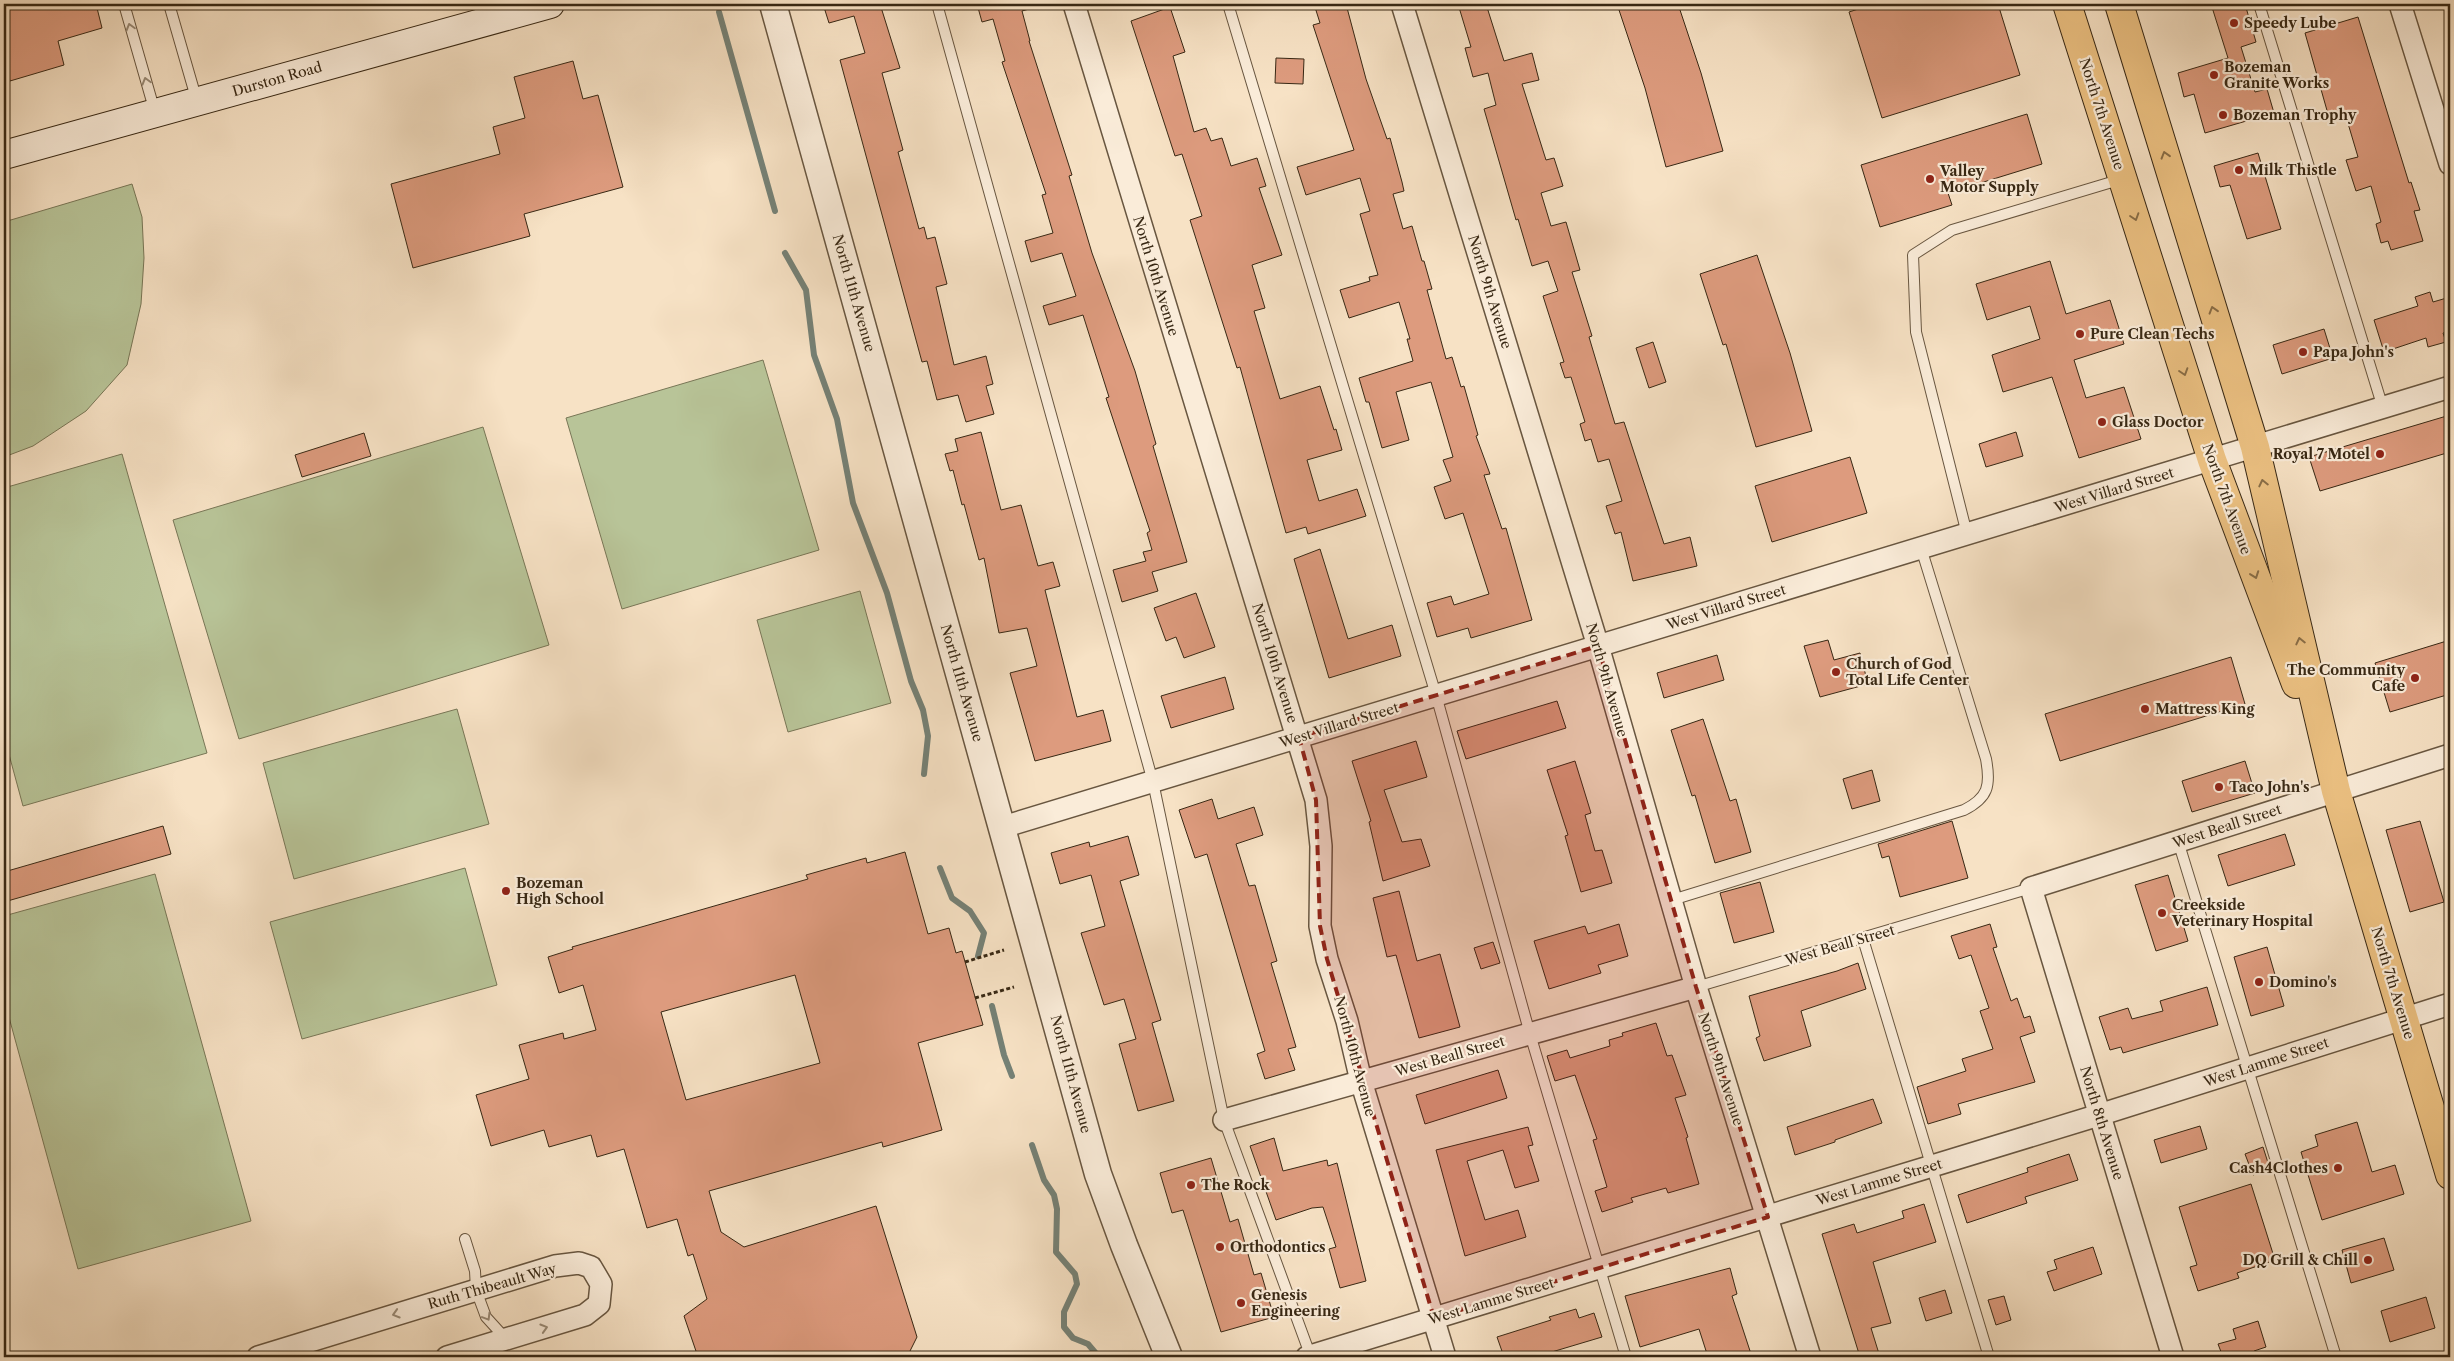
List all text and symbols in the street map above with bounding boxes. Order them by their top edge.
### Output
place label: Speedy Lube [2244,14,2336,32]
marker: Speedy Lube [2228,17,2240,29]
one-way arrow [126,23,136,31]
street label: North 7th Avenue [2075,56,2129,172]
street label: Durston Road [230,57,324,100]
place label: Bozeman Granite Works [2224,58,2329,92]
marker: Bozeman Granite Works [2208,69,2220,81]
one-way arrow [141,77,152,86]
place label: Bozeman Trophy [2233,106,2357,124]
marker: Bozeman Trophy [2217,109,2229,121]
one-way arrow [2161,151,2171,160]
place label: Milk Thistle [2249,161,2337,179]
place label: Valley Motor Supply [1939,162,2039,196]
marker: Milk Thistle [2233,164,2245,176]
marker: Valley Motor Supply [1924,173,1936,185]
one-way arrow [2129,212,2139,221]
street label: North 10th Avenue [1129,214,1183,338]
street label: North 11th Avenue [829,232,879,354]
street label: North 9th Avenue [1464,233,1516,351]
one-way arrow [2208,307,2218,315]
place label: Pure Clean Techs [2090,325,2215,343]
marker: Pure Clean Techs [2074,328,2086,340]
place label: Papa John's [2313,343,2394,361]
marker: Papa John's [2297,346,2309,358]
one-way arrow [2178,367,2188,375]
place label: Glass Doctor [2112,413,2204,431]
marker: Glass Doctor [2096,416,2108,428]
street label: North 7th Avenue [2199,441,2255,557]
place label: Royal 7 Motel [2273,445,2370,463]
marker: Royal 7 Motel [2374,448,2386,460]
street label: West Villard Street [2051,463,2176,517]
one-way arrow [2258,479,2269,487]
one-way arrow [2249,570,2259,578]
street label: West Villard Street [1663,580,1788,634]
street label: North 10th Avenue [1248,601,1302,725]
street label: North 9th Avenue [1582,621,1632,739]
street label: North 11th Avenue [937,622,987,744]
one-way arrow [2295,637,2306,646]
place label: Church of God Total Life Center [1846,655,1969,689]
place label: The Community Cafe [2287,661,2405,695]
marker: Church of God Total Life Center [1830,666,1842,678]
marker: The Community Cafe [2409,672,2421,684]
street label: West Villard Street [1276,698,1401,752]
place label: Mattress King [2155,700,2255,718]
marker: Mattress King [2139,703,2151,715]
place label: Taco John's [2229,778,2310,796]
marker: Taco John's [2213,781,2225,793]
street label: West Beall Street [2169,800,2284,852]
place label: Bozeman High School [516,874,604,908]
marker: Bozeman High School [500,885,512,897]
place label: Creekside Veterinary Hospital [2171,896,2313,930]
marker: Creekside Veterinary Hospital [2156,907,2168,919]
street label: West Beall Street [1782,921,1897,970]
street label: North 7th Avenue [2367,925,2419,1042]
place label: Domino's [2269,973,2337,991]
marker: Domino's [2253,976,2265,988]
street label: North 10th Avenue [1330,994,1380,1119]
street label: North 9th Avenue [1694,1010,1748,1128]
street label: North 11th Avenue [1047,1013,1095,1135]
street label: West Beall Street [1392,1032,1507,1081]
street label: West Lamme Street [2200,1033,2331,1091]
street label: North 8th Avenue [2076,1064,2128,1182]
street label: West Lamme Street [1813,1154,1944,1210]
place label: Cash4Clothes [2229,1159,2328,1177]
marker: Cash4Clothes [2332,1162,2344,1174]
place label: The Rock [1201,1176,1271,1194]
marker: The Rock [1185,1179,1197,1191]
place label: Orthodontics [1230,1238,1326,1256]
marker: Orthodontics [1214,1241,1226,1253]
place label: DQ Grill & Chill [2243,1251,2358,1269]
marker: DQ Grill & Chill [2362,1254,2374,1266]
street label: Ruth Thibeault Way [426,1259,559,1313]
street label: West Lamme Street [1425,1273,1556,1329]
place label: Genesis Engineering [1251,1286,1341,1320]
marker: Genesis Engineering [1235,1297,1247,1309]
one-way arrow [393,1309,401,1319]
one-way arrow [481,1311,491,1320]
one-way arrow [540,1323,548,1333]

